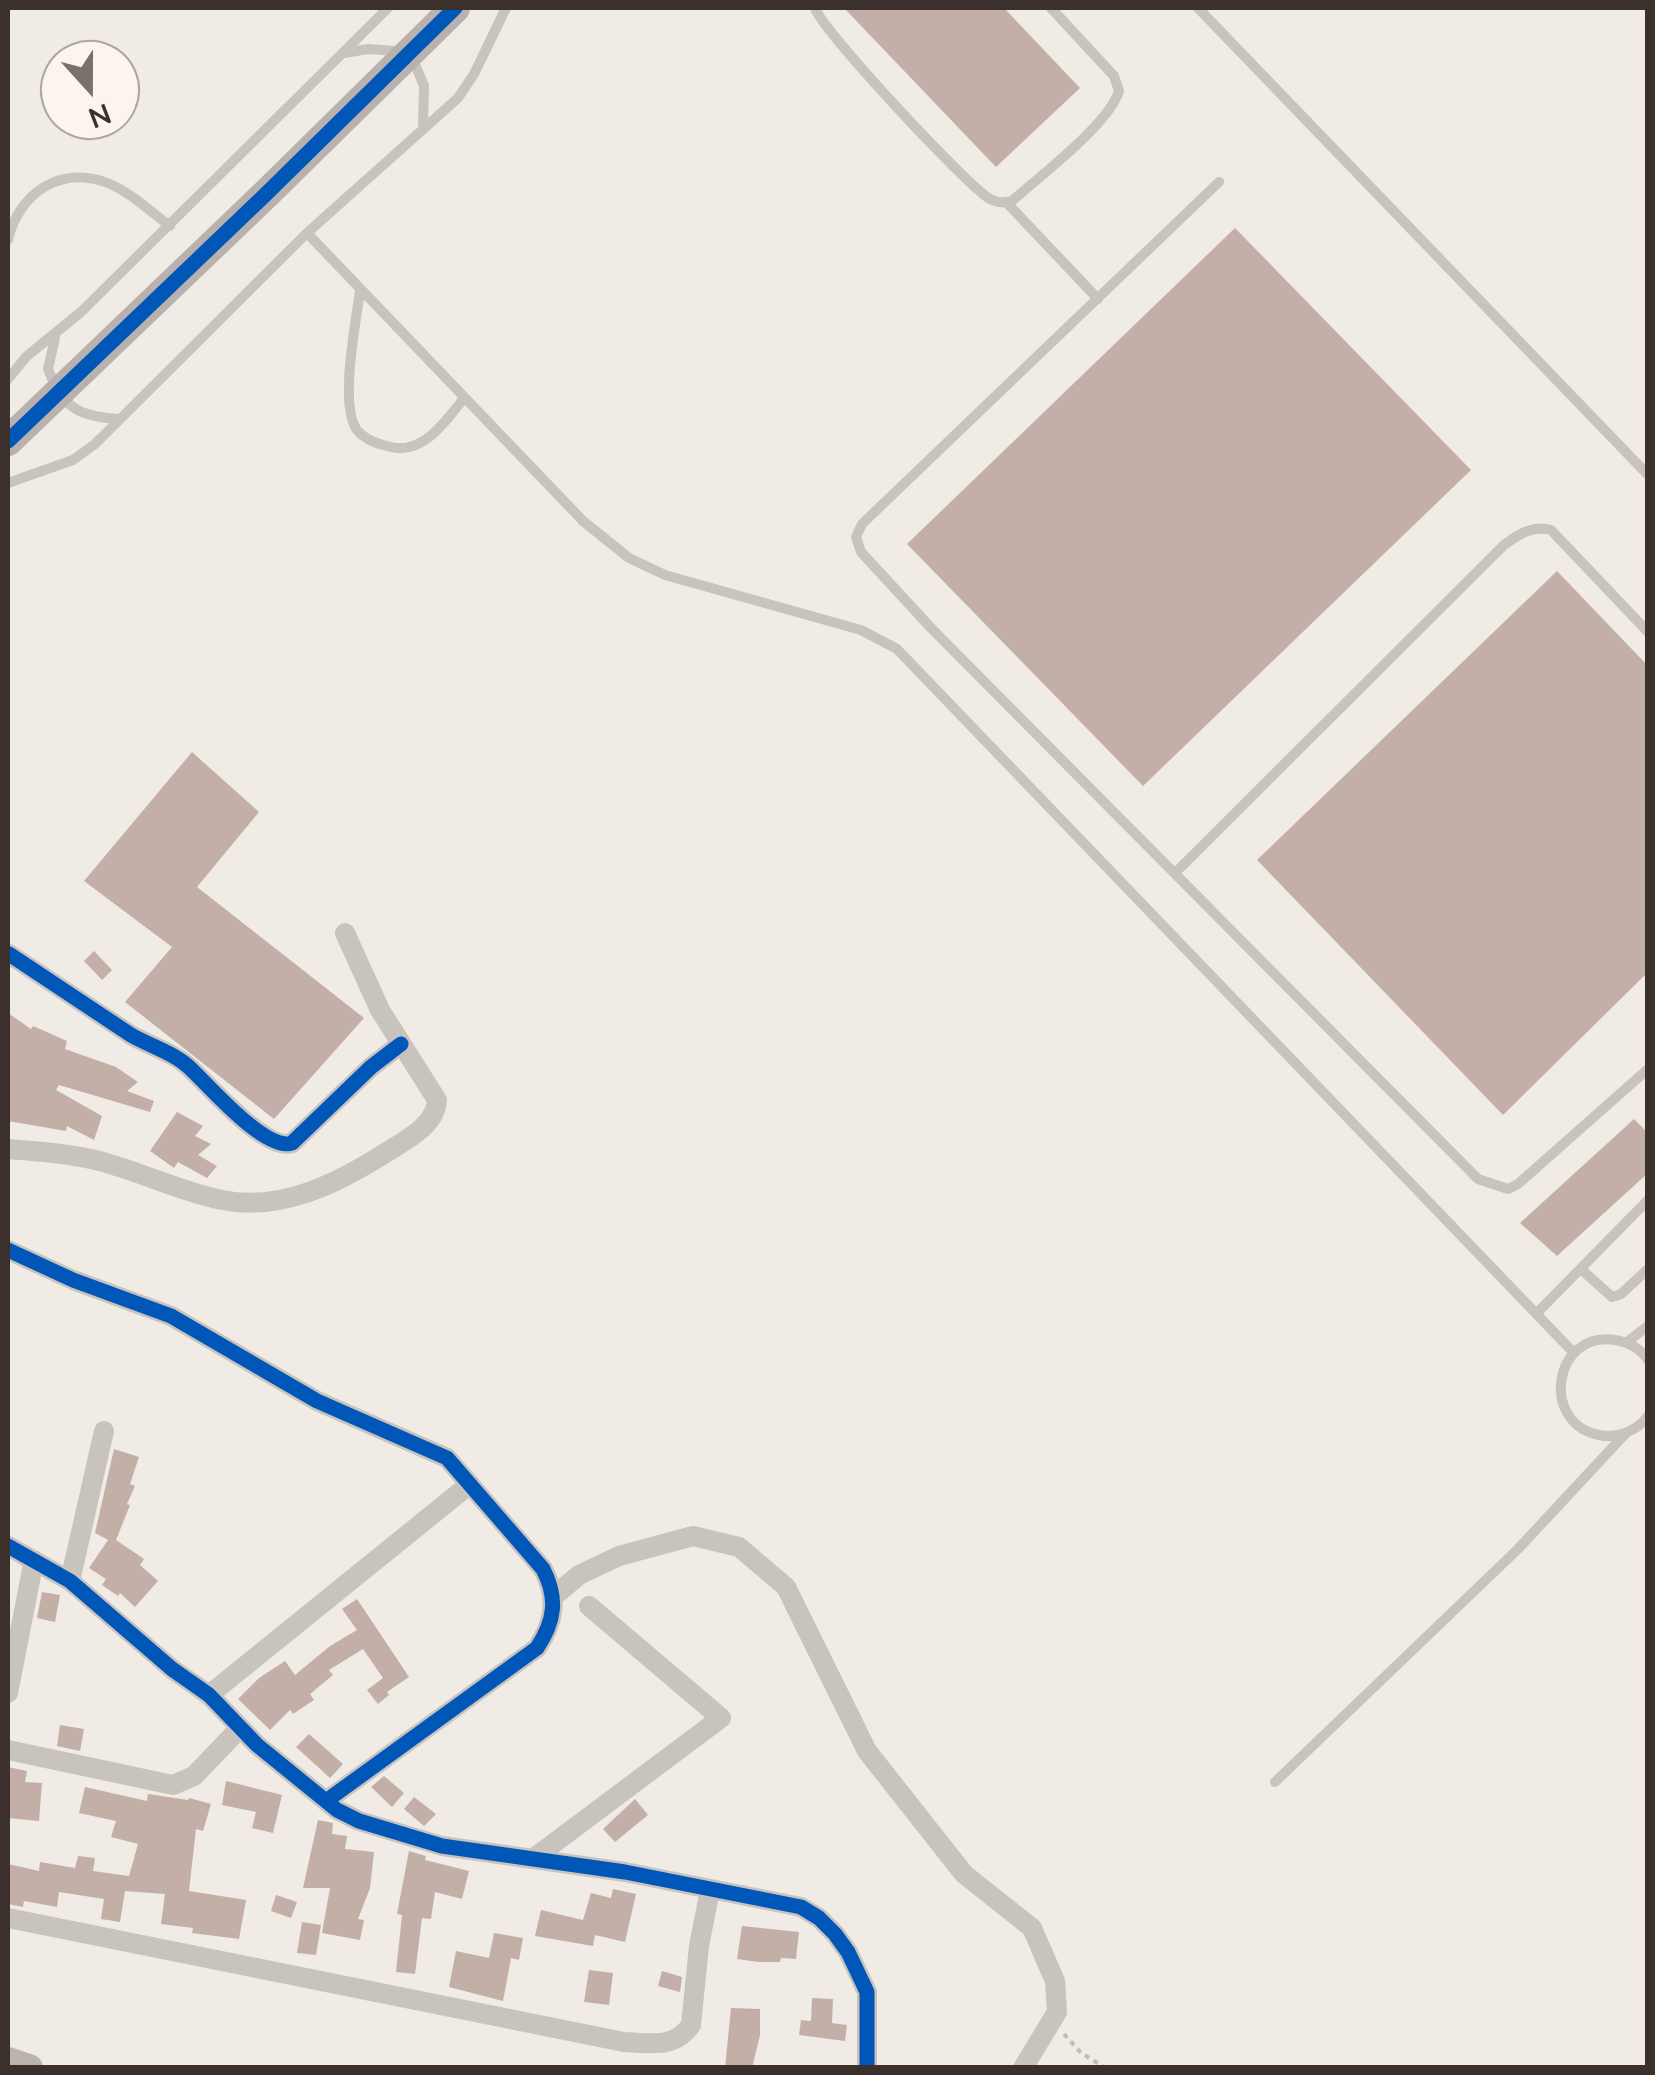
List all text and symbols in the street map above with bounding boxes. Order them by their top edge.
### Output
north arrow [40,40,140,140]
text: N [84,96,116,137]

